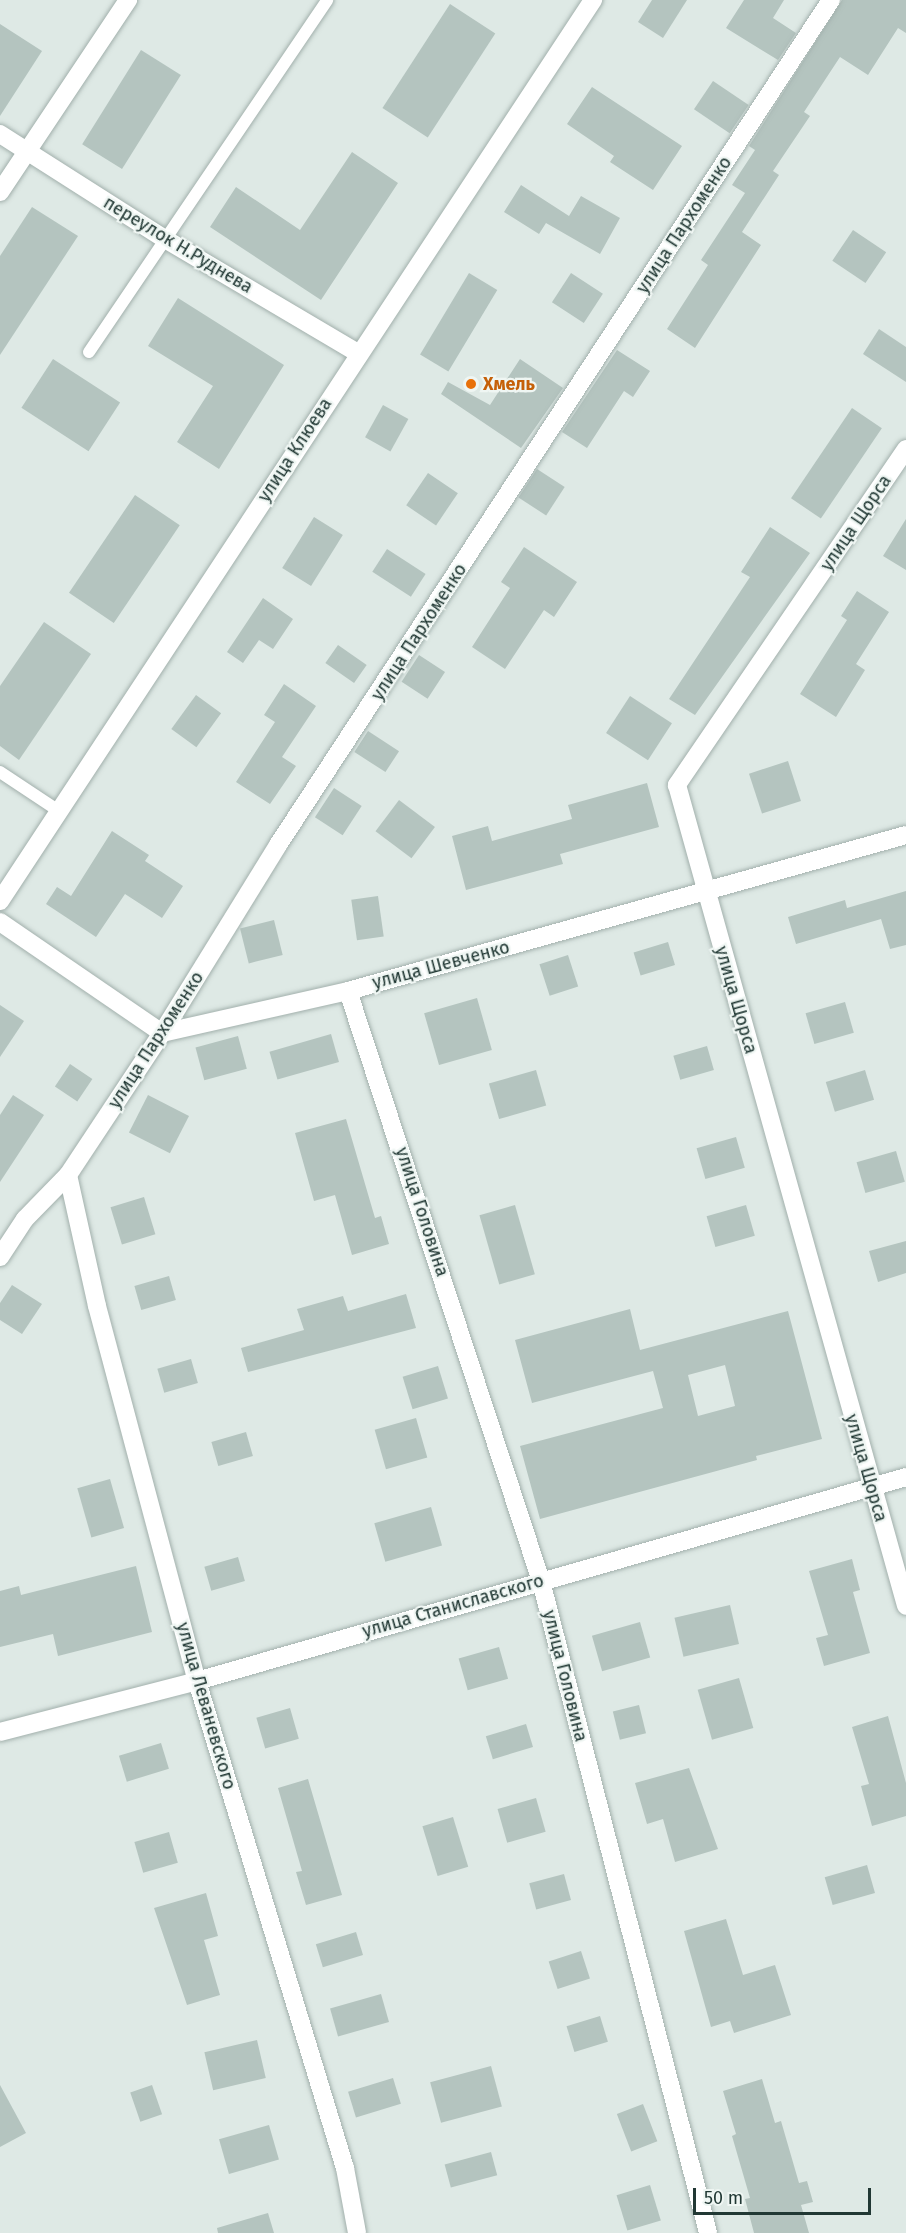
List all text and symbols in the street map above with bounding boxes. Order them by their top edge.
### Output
street label: улица Пархоменко [632,153,736,297]
street label: переулок Н.Руднева [99,192,257,298]
place label: Хмель [483,373,535,395]
marker: Хмель [464,377,478,391]
street label: улица Клюева [253,394,337,506]
street label: улица Щорса [816,471,896,575]
street label: улица Пархоменко [367,560,471,704]
street label: улица Шевченко [370,936,512,994]
street label: улица Щорса [710,944,762,1056]
street label: улица Пархоменко [104,968,208,1112]
street label: улица Головина [391,1145,453,1279]
street label: улица Щорса [840,1412,892,1524]
street label: улица Станиславского [360,1570,546,1642]
street label: улица Головина [538,1608,592,1744]
street label: улица Леваневского [172,1620,240,1792]
scale bar [696,2176,874,2214]
text: 50 m [704,2187,743,2209]

